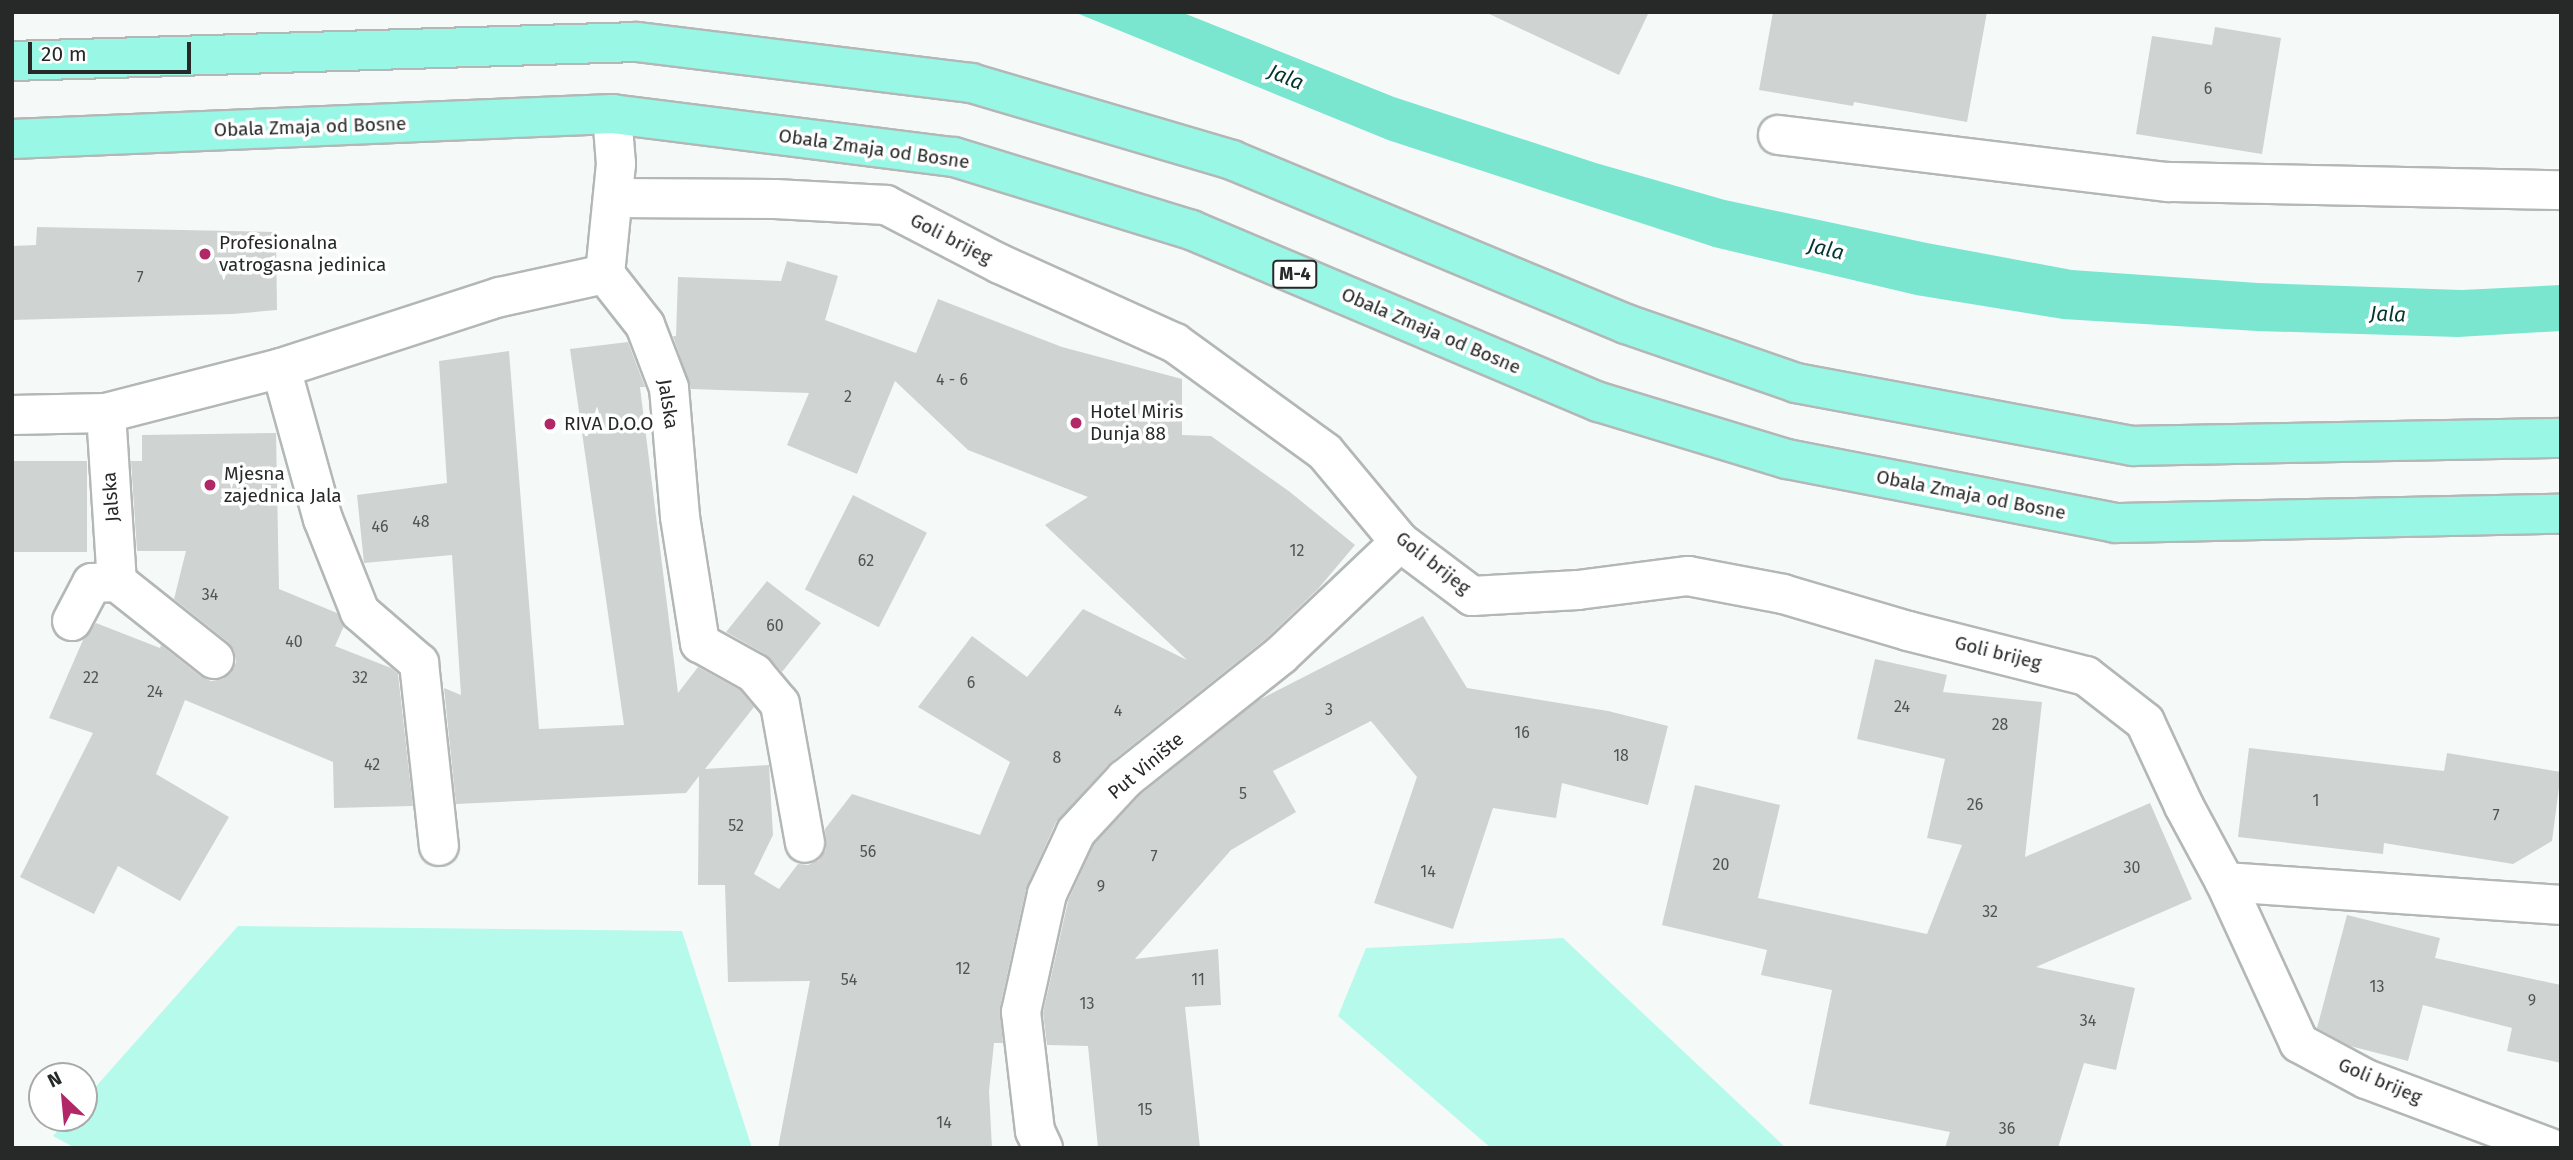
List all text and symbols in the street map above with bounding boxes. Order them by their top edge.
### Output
scale bar [32,28,194,72]
text: 20 m [41,41,87,67]
water label: Jala [1265,59,1307,95]
house number: 6 [2204,79,2212,99]
street label: Obala Zmaja od Bosne [213,112,407,142]
street label: Obala Zmaja od Bosne [777,124,971,174]
street label: Goli brijeg [906,209,996,269]
place label: Profesionalna vatrogasna jedinica [219,232,386,276]
water label: Jala [1806,233,1846,265]
marker: Profesionalna vatrogasna jedinica [197,246,213,262]
road number: M-4 [1272,260,1318,288]
house number: 7 [136,268,144,288]
street label: Obala Zmaja od Bosne [1338,283,1524,379]
water label: Jala [2370,301,2406,327]
house number: 4 - 6 [936,370,968,390]
street label: Jalska [653,377,683,431]
house number: 2 [844,387,852,407]
place label: Hotel Miris Dunja 88 [1090,401,1183,445]
place label: RIVA D.O.O [564,413,653,435]
marker: Hotel Miris Dunja 88 [1068,415,1084,431]
marker: RIVA D.O.O [542,416,558,432]
place label: Mjesna zajednica Jala [224,463,342,507]
street label: Obala Zmaja od Bosne [1874,465,2068,525]
street label: Jalska [98,471,124,523]
marker: Mjesna zajednica Jala [202,477,218,493]
house number: 48 [412,512,430,532]
house number: 46 [371,517,389,537]
street label: Goli brijeg [1391,527,1475,599]
house number: 12 [1290,541,1304,561]
house number: 62 [858,551,874,571]
house number: 34 [202,585,218,605]
house number: 60 [766,616,784,636]
street label: Goli brijeg [1952,631,2044,675]
house number: 40 [285,632,303,652]
house number: 22 [83,668,99,688]
house number: 32 [352,668,368,688]
house number: 6 [967,673,975,693]
house number: 24 [147,682,163,702]
house number: 24 [1894,697,1910,717]
house number: 3 [1325,700,1333,720]
house number: 4 [1114,701,1122,721]
house number: 28 [1992,715,2008,735]
house number: 16 [1514,723,1530,743]
street label: Put Vinište [1104,728,1188,804]
house number: 18 [1613,746,1629,766]
house number: 8 [1053,748,1061,768]
house number: 42 [364,755,380,775]
house number: 5 [1239,784,1247,804]
house number: 1 [2313,791,2319,811]
house number: 26 [1967,795,1983,815]
house number: 7 [2492,806,2500,826]
house number: 52 [728,816,744,836]
house number: 56 [860,842,876,862]
house number: 7 [1150,847,1158,867]
house number: 20 [1713,855,1729,875]
house number: 30 [2124,858,2140,878]
house number: 14 [1420,862,1436,882]
house number: 9 [1097,877,1105,897]
house number: 32 [1982,902,1998,922]
house number: 12 [956,959,970,979]
house number: 54 [841,970,857,990]
house number: 11 [1191,970,1205,990]
house number: 13 [2370,977,2384,997]
house number: 9 [2528,991,2536,1011]
house number: 13 [1080,994,1094,1014]
house number: 34 [2080,1011,2096,1031]
street label: Goli brijeg [2335,1053,2425,1109]
north arrow [28,1062,98,1132]
text: N [44,1066,65,1093]
house number: 15 [1138,1100,1152,1120]
house number: 14 [936,1113,952,1133]
house number: 36 [1999,1119,2015,1139]

